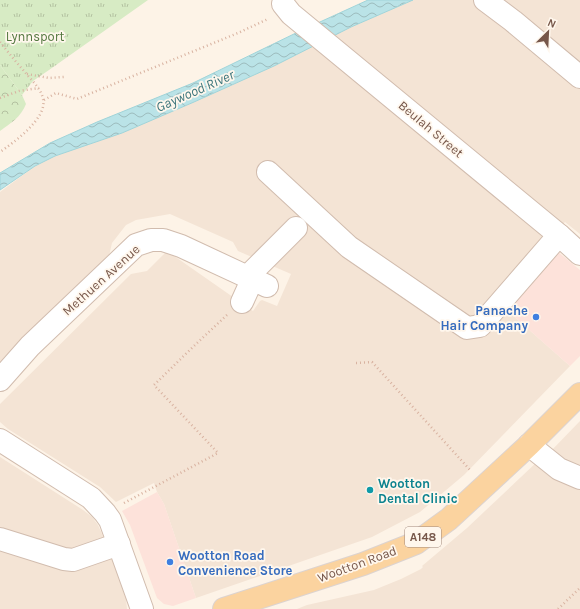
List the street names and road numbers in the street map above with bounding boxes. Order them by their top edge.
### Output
street label: Beulah Street [396,98,467,161]
street label: Methuen Avenue [59,241,143,319]
road number: A148 [405,527,441,547]
street label: Wootton Road [315,543,399,585]

